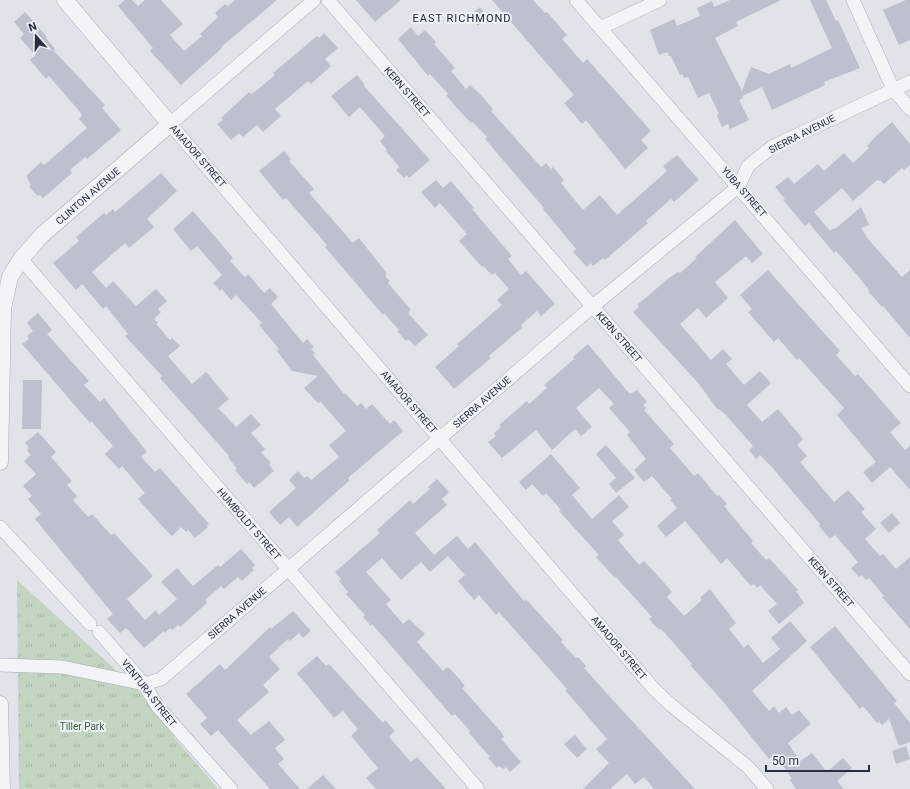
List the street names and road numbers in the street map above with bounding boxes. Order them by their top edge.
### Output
street label: KERN STREET [382,65,432,119]
street label: SIERRA AVENUE [767,112,837,155]
street label: AMADOR STREET [168,122,228,190]
street label: CLINTON AVENUE [54,165,123,227]
street label: YUBA STREET [719,165,769,219]
street label: KERN STREET [594,310,644,364]
street label: AMADOR STREET [379,368,439,436]
street label: SIERRA AVENUE [451,374,513,430]
street label: HUMBOLDT STREET [215,486,283,562]
street label: KERN STREET [806,555,856,609]
street label: SIERRA AVENUE [206,585,268,641]
street label: AMADOR STREET [589,614,649,682]
street label: VENTURA STREET [119,657,179,729]

